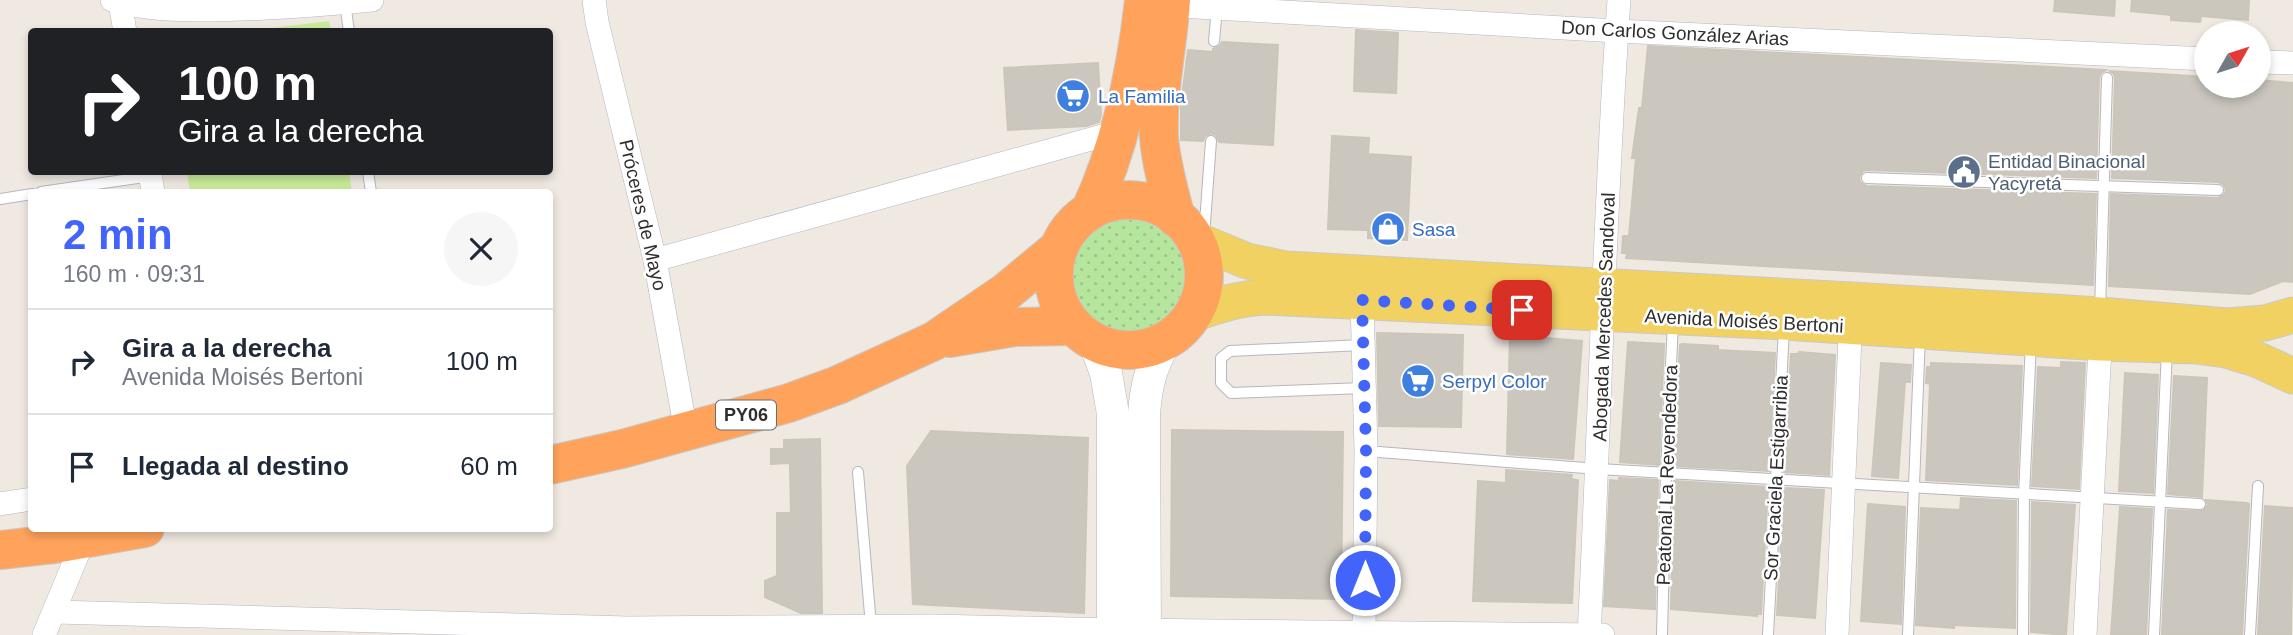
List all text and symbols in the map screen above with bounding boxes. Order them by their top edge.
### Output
street label: Don Carlos González Arias [1561,17,1789,49]
north arrow [2194,21,2272,98]
map controls [2194,21,2271,98]
icon: right [63,56,154,147]
text: 100 m [178,56,317,110]
supermarket icon: La Familia [1054,77,1092,115]
place label: La Familia [1098,86,1186,107]
text: Gira a la derecha [178,113,423,149]
street label: Próceres de Mayo [615,138,671,292]
place label: Entidad Binacional Yacyretá [1988,151,2145,194]
public building icon: Entidad Binacional Yacyretá [1945,153,1983,191]
street label: Abogada Mercedes Sandoval [1589,192,1619,442]
shop icon: Sasa [1369,210,1407,248]
text: 2 min [63,211,173,258]
button: close [444,212,518,286]
place label: Sasa [1412,219,1456,240]
text: 160 m · 09:31 [63,261,205,287]
pin [1492,280,1552,340]
icon: arrive [1503,291,1541,329]
street label: Avenida Moisés Bertoni [1644,305,1844,337]
text: Gira a la derecha [122,333,332,363]
icon: right [63,343,101,381]
text: 100 m [446,346,518,376]
supermarket icon: Serpyl Color [1399,362,1437,400]
text: Avenida Moisés Bertoni [122,364,363,390]
street label: Peatonal La Revendedora [1653,364,1681,586]
place label: Serpyl Color [1442,371,1547,392]
street label: Sor Graciela Estigarribia [1760,374,1792,581]
road number: PY06 [716,400,776,430]
icon: arrive [63,448,101,486]
text: Llegada al destino [122,451,349,481]
text: 60 m [460,451,518,481]
position arrow [1328,543,1402,617]

